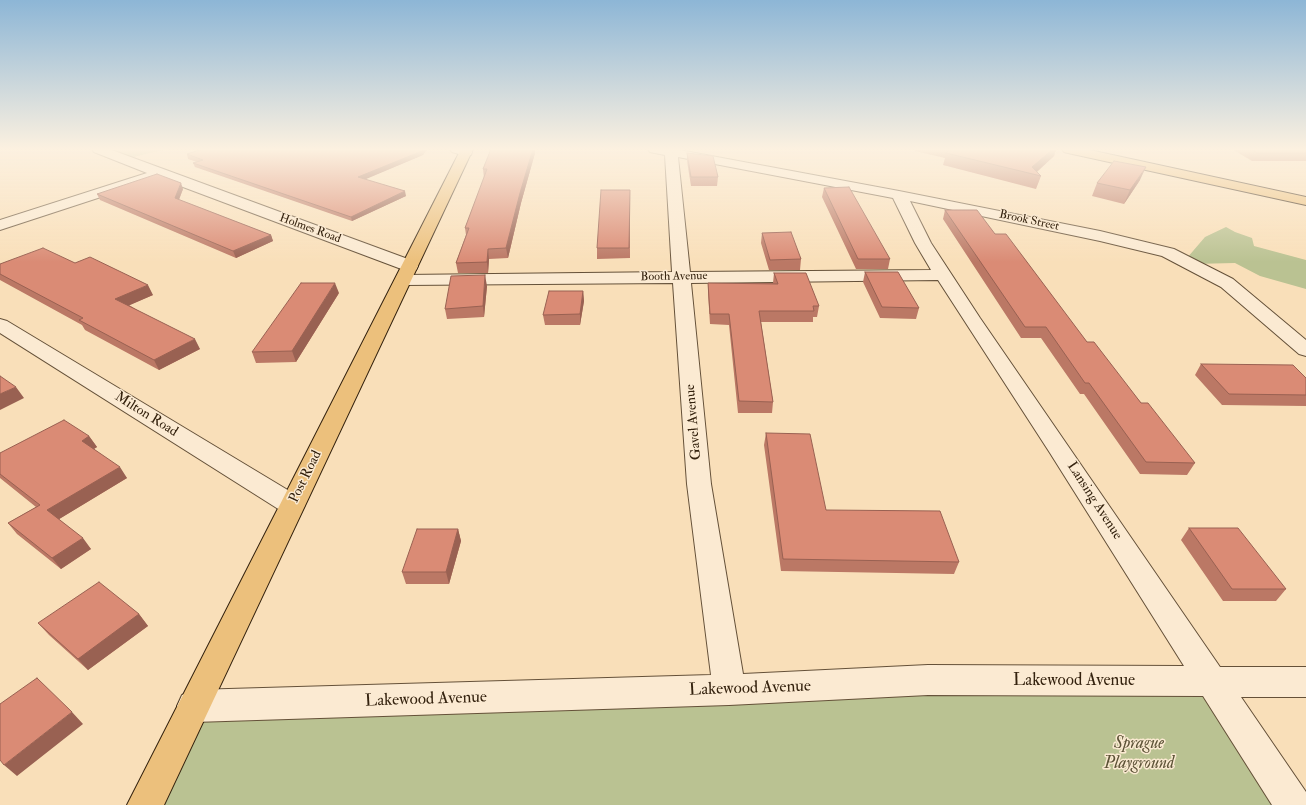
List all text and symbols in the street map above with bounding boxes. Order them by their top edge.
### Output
street label: Brook Street [998,208,1060,234]
street label: Holmes Road [277,211,343,247]
street label: Booth Avenue [640,269,708,285]
street label: Gavel Avenue [682,383,706,461]
street label: Milton Road [111,389,181,441]
street label: Post Road [286,448,326,506]
street label: Lansing Avenue [1063,459,1125,543]
street label: Lakewood Avenue [1013,671,1135,691]
street label: Lakewood Avenue [689,677,811,701]
street label: Lakewood Avenue [365,688,487,712]
park label: Sprague Playground [1104,734,1174,774]

